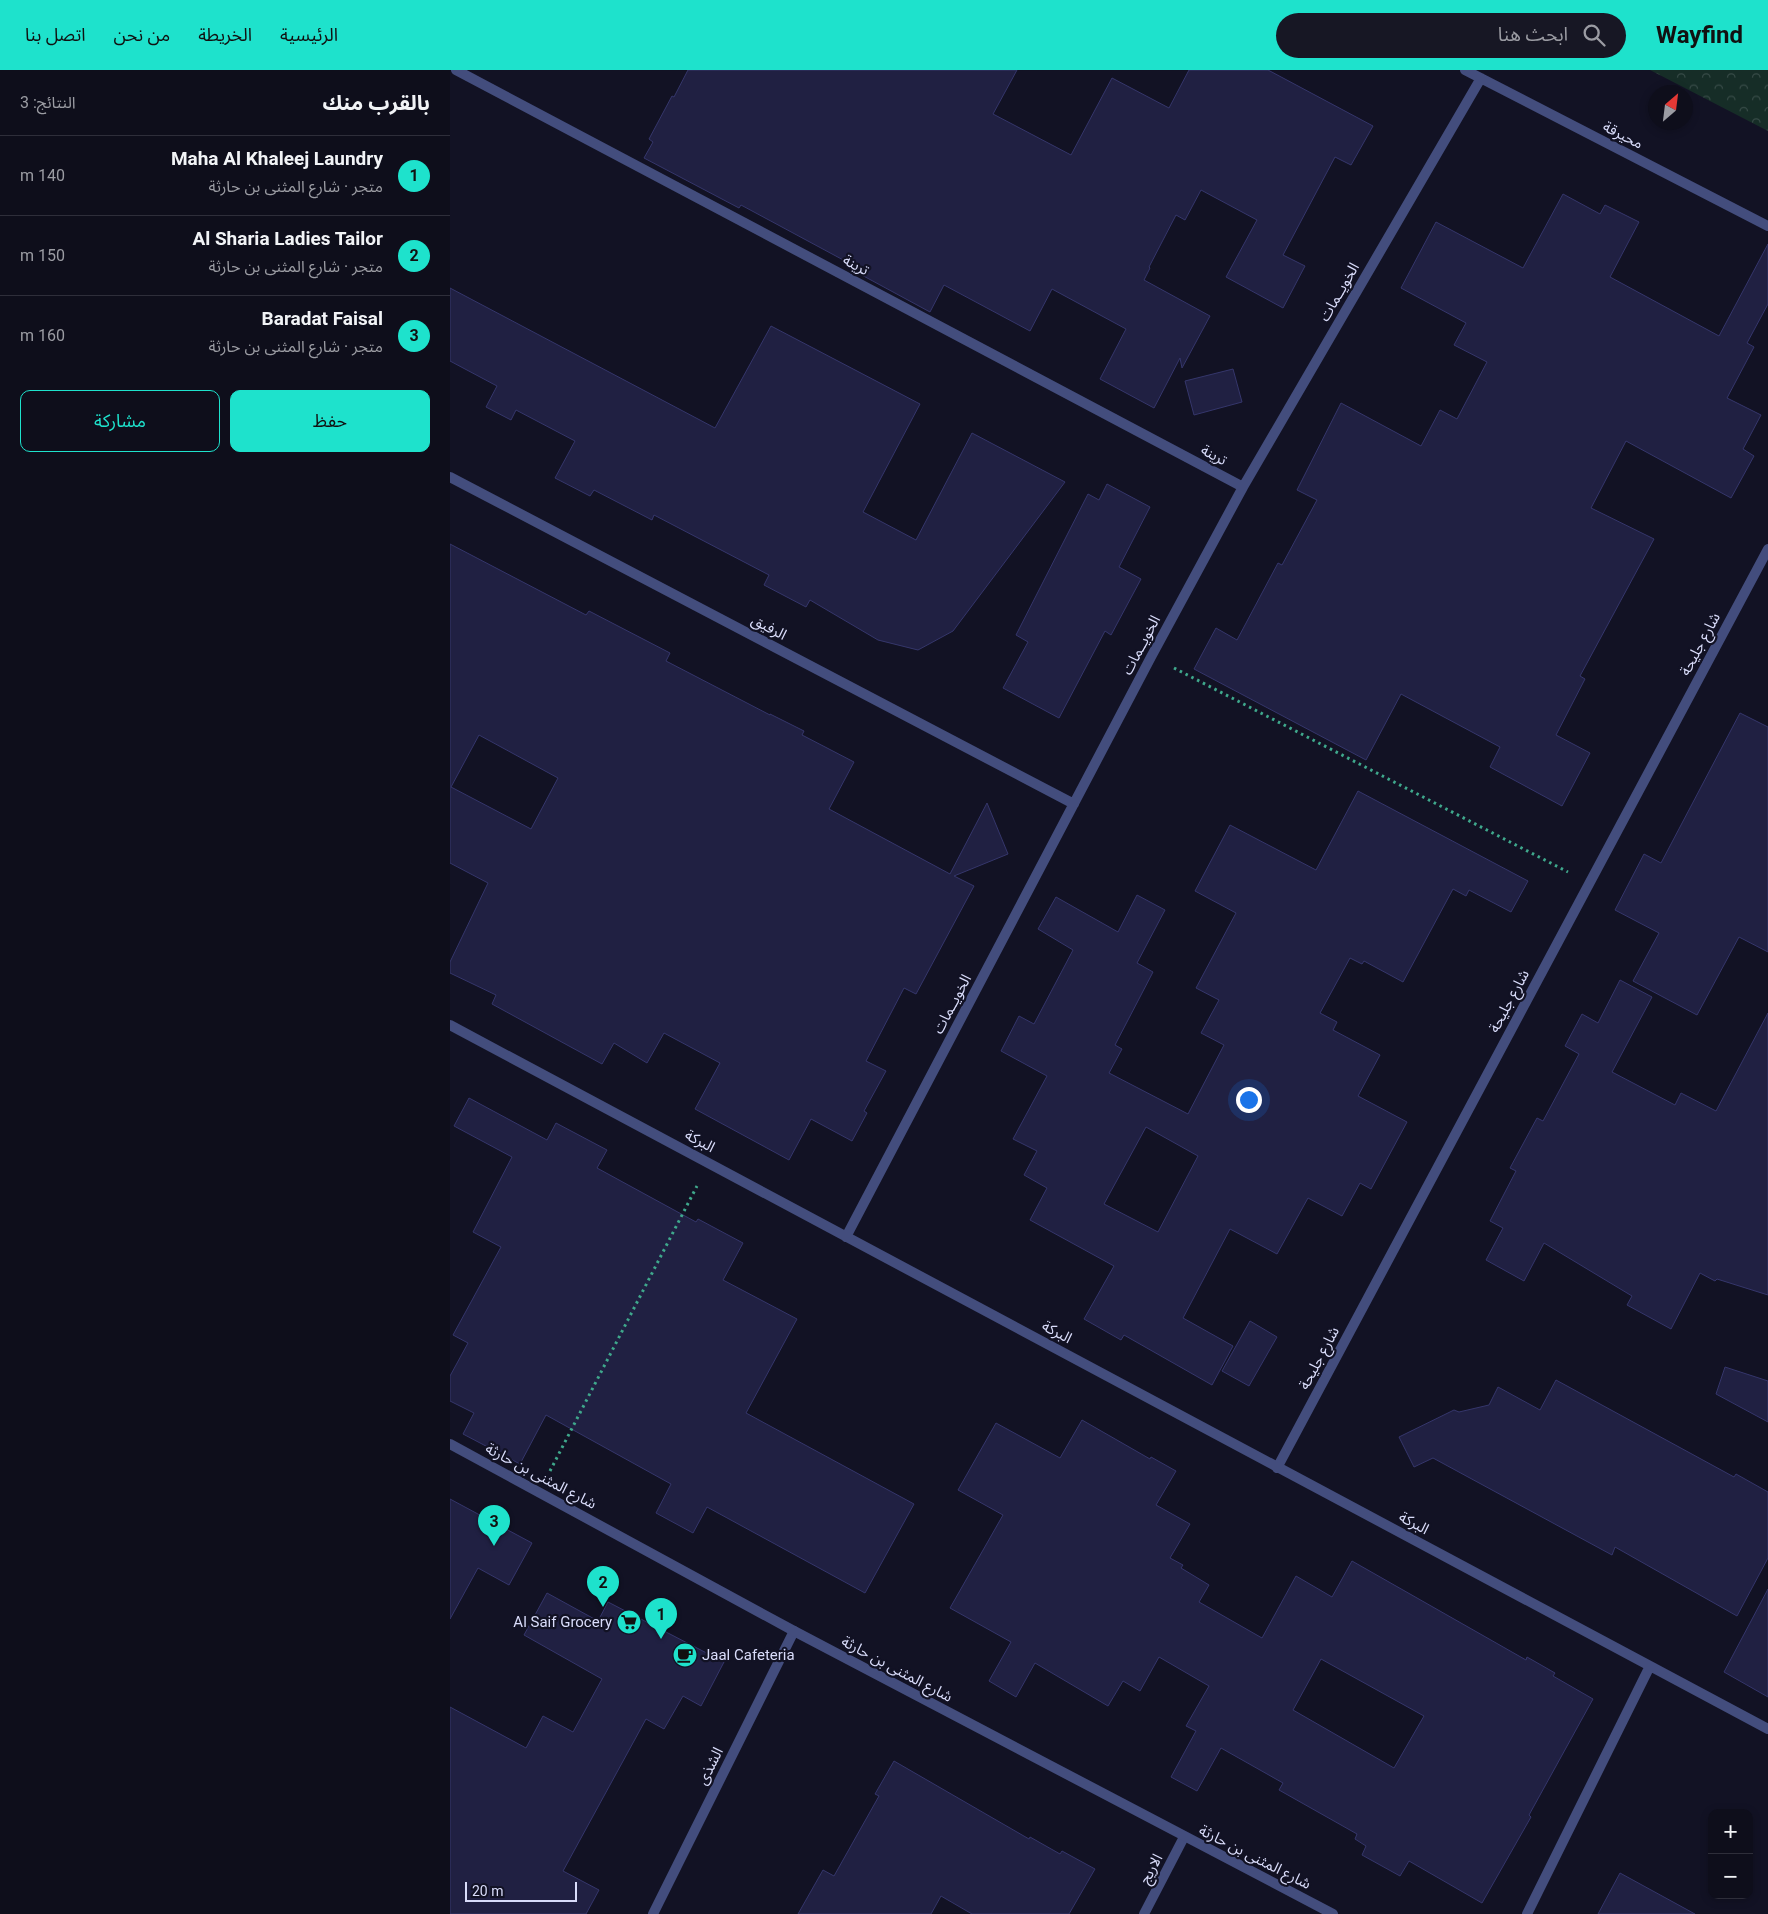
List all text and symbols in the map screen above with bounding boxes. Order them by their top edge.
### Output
search box [1276,13,1626,58]
icon: search [1580,21,1608,49]
text: Wayfind [1656,21,1743,49]
text: ابحث هنا [1498,23,1568,46]
text: اتصل بنا [25,24,86,45]
text: من نحن [114,24,170,45]
text: الخريطة [198,24,252,45]
text: الرئيسية [280,24,338,45]
north arrow [1648,85,1693,130]
text: بالقرب منك [322,91,430,115]
text: النتائج: 3 [20,93,76,112]
street label: محيرقة [1600,117,1646,153]
text: Maha Al Khaleej Laundry [171,147,383,170]
text: 140 m [20,166,65,185]
text: 1 [409,166,419,185]
text: متجر · شارع المثنى بن حارثة [208,177,383,196]
text: Al Sharia Ladies Tailor [192,227,383,250]
text: 150 m [20,246,65,265]
text: 2 [409,246,419,265]
street label: ترينة [840,251,872,279]
text: متجر · شارع المثنى بن حارثة [208,257,383,276]
street label: الخويــمات [1315,260,1363,324]
text: Baradat Faisal [262,307,383,330]
text: 160 m [20,326,65,345]
text: 3 [409,326,419,345]
text: متجر · شارع المثنى بن حارثة [208,337,383,356]
button: مشاركة [20,390,220,452]
button: حفظ [230,390,430,452]
street label: ترينة [1198,441,1230,469]
street label: شارع جليحة [1676,609,1727,680]
street label: الرفيق [748,610,790,645]
street label: الخويــمات [1118,612,1164,678]
street label: شارع جليحة [1485,966,1536,1037]
street label: الخويــمات [929,971,975,1037]
your location [1236,1087,1262,1113]
street label: البركة [682,1126,718,1156]
street label: البركة [1039,1317,1075,1347]
street label: شارع جليحة [1295,1323,1346,1394]
street label: شارع المثنى بن حارثة [481,1439,600,1516]
pin: 3 [478,1505,510,1546]
street label: البركة [1396,1508,1432,1538]
pin: 2 [587,1566,619,1607]
pin: 1 [645,1598,677,1639]
supermarket icon: Al Saif Grocery [616,1609,642,1635]
place label: Al Saif Grocery [513,1613,612,1631]
street label: شارع المثنى بن حارثة [837,1632,956,1709]
cafe icon: Jaal Cafeteria [672,1642,698,1668]
place label: Jaal Cafeteria [702,1646,795,1664]
street label: الشذى [693,1744,727,1788]
map controls [1708,1809,1753,1899]
button: + [1708,1809,1753,1854]
street label: شارع المثنى بن حارثة [1195,1821,1314,1896]
street label: الاريج [1136,1851,1169,1889]
button: − [1708,1854,1753,1899]
scale bar [465,1879,578,1902]
text: 20 m [472,1883,504,1899]

